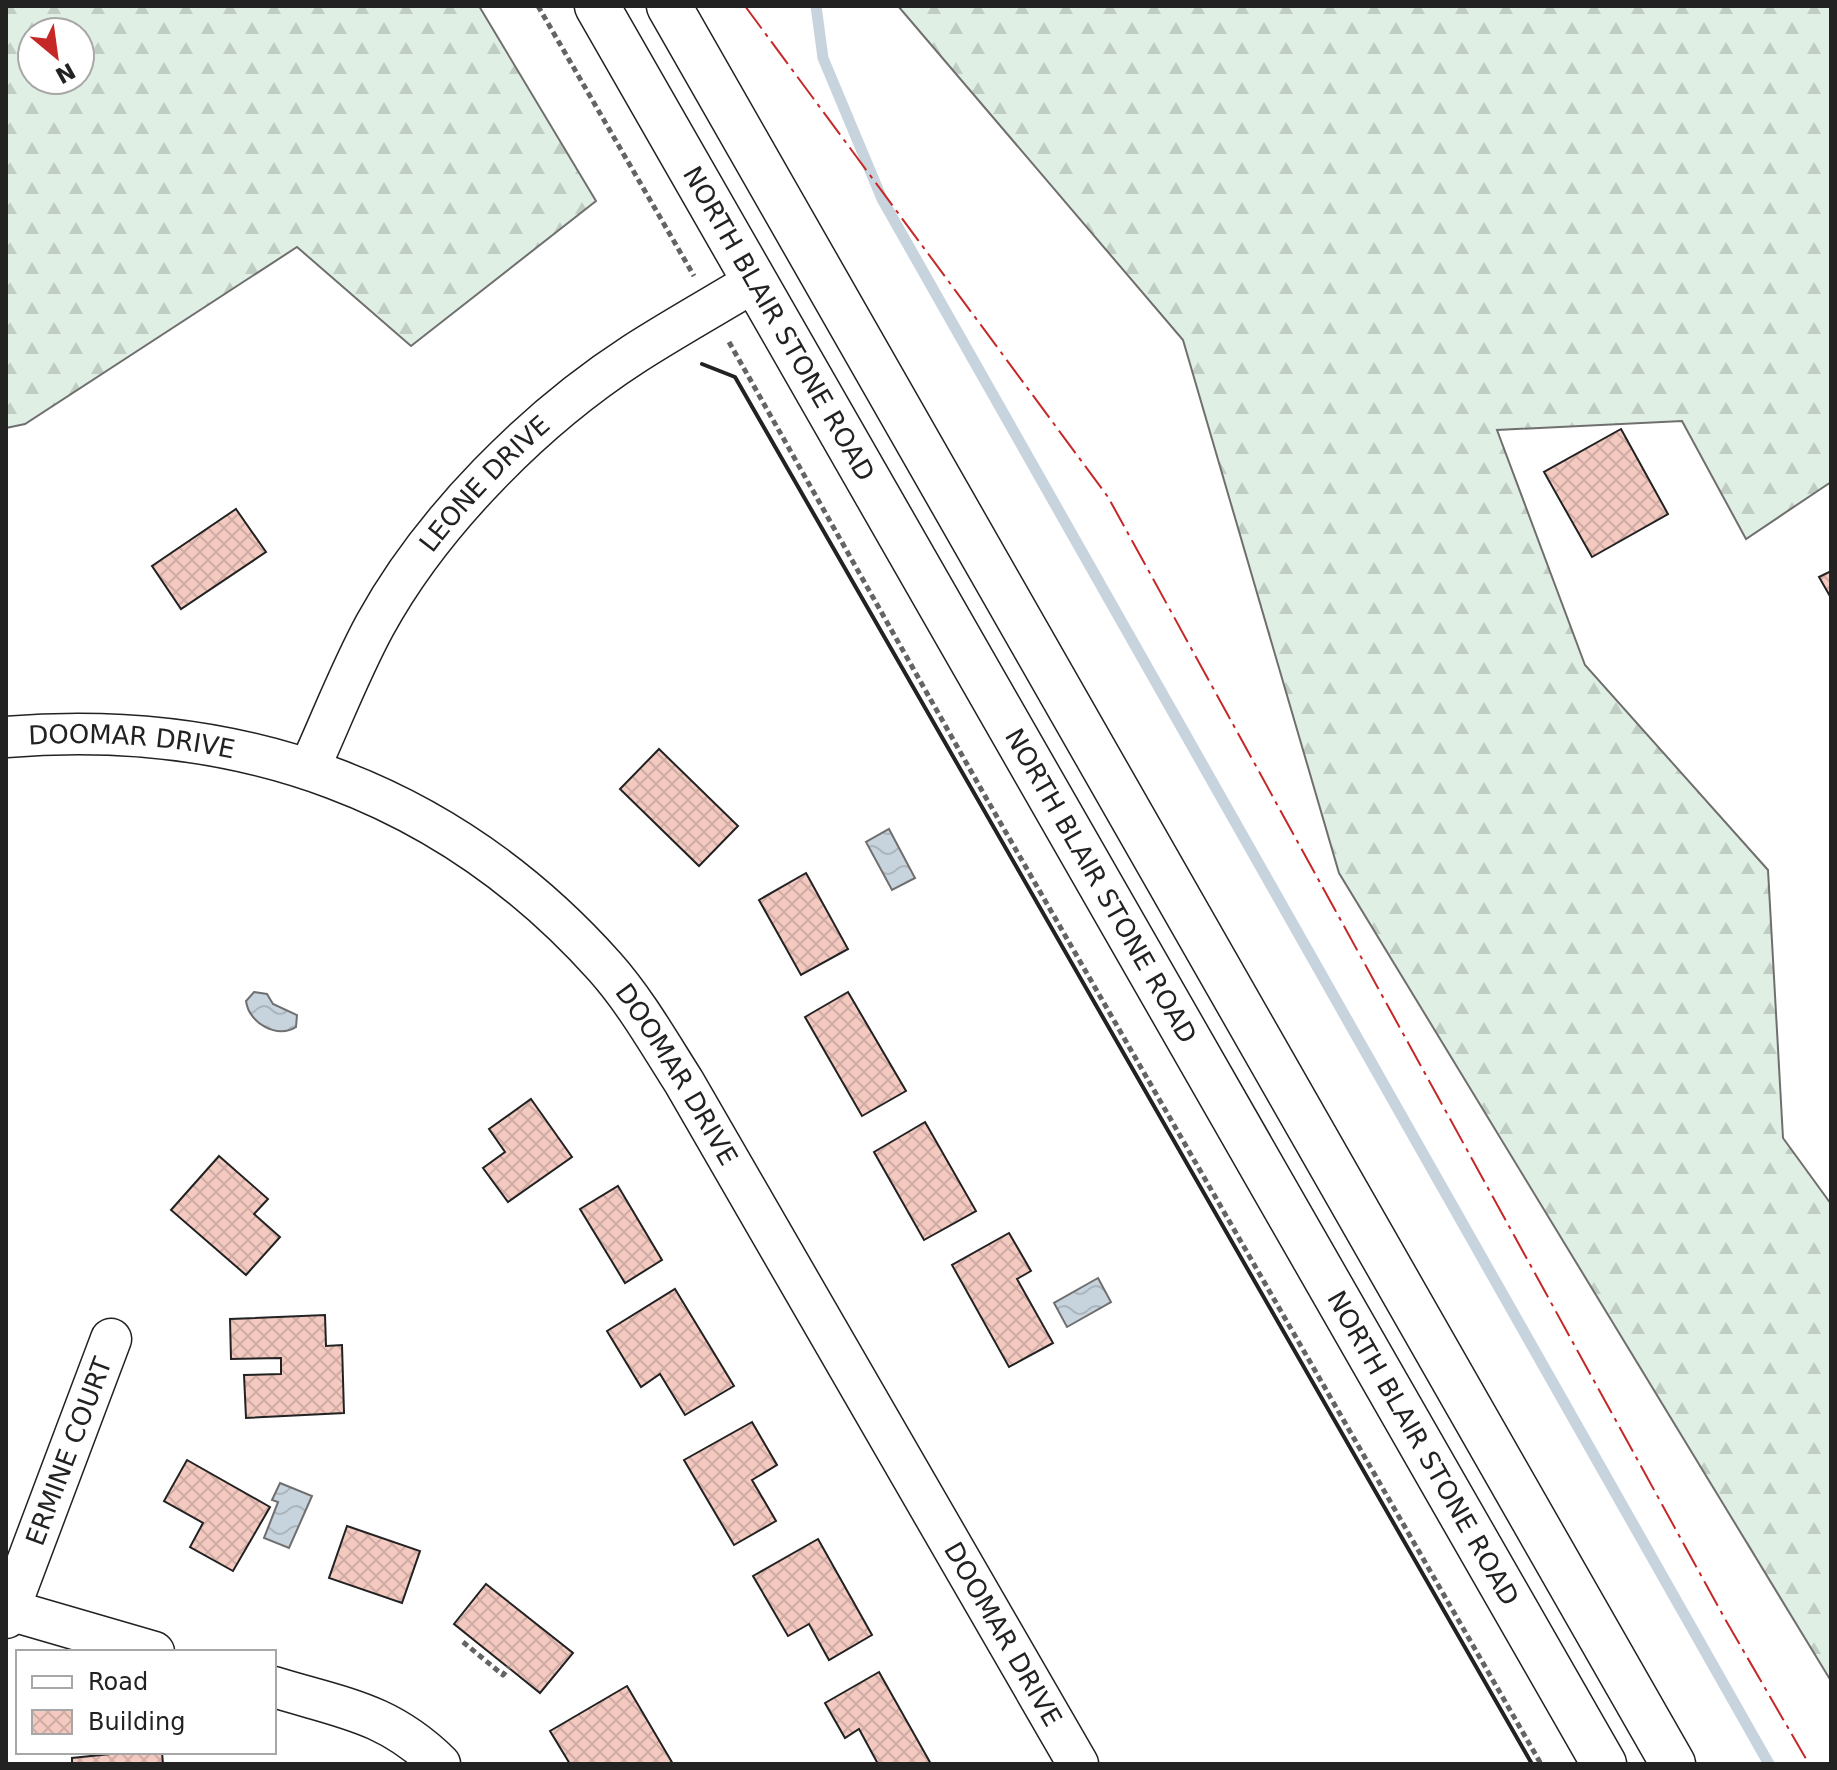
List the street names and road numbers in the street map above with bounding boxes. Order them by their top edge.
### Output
street label: NORTH BLAIR STONE ROAD [677,161,881,486]
street label: LEONE DRIVE [413,409,555,557]
street label: DOOMAR DRIVE [28,719,238,765]
street label: NORTH BLAIR STONE ROAD [999,723,1203,1048]
street label: DOOMAR DRIVE [609,978,744,1170]
street label: NORTH BLAIR STONE ROAD [1321,1286,1525,1611]
street label: ERMINE COURT [20,1353,118,1550]
street label: DOOMAR DRIVE [938,1537,1068,1732]

